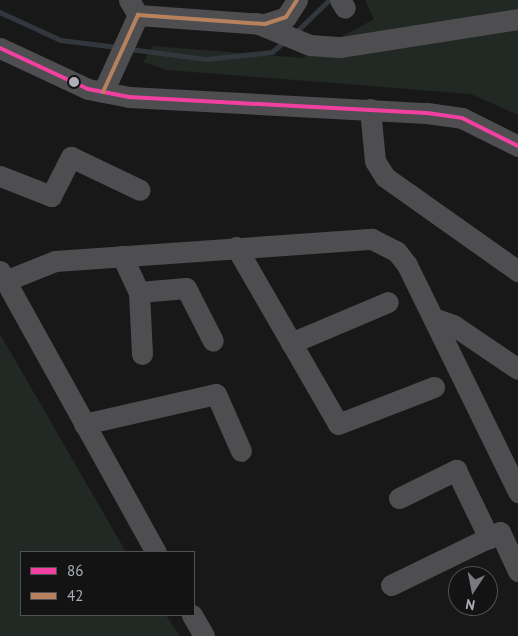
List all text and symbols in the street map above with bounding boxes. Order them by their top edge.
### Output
unlabelled marker [69,77,79,87]
legend [20,551,195,616]
text: 86 [67,561,83,580]
north arrow [448,566,498,616]
text: 42 [67,586,83,605]
text: N [464,595,477,614]

